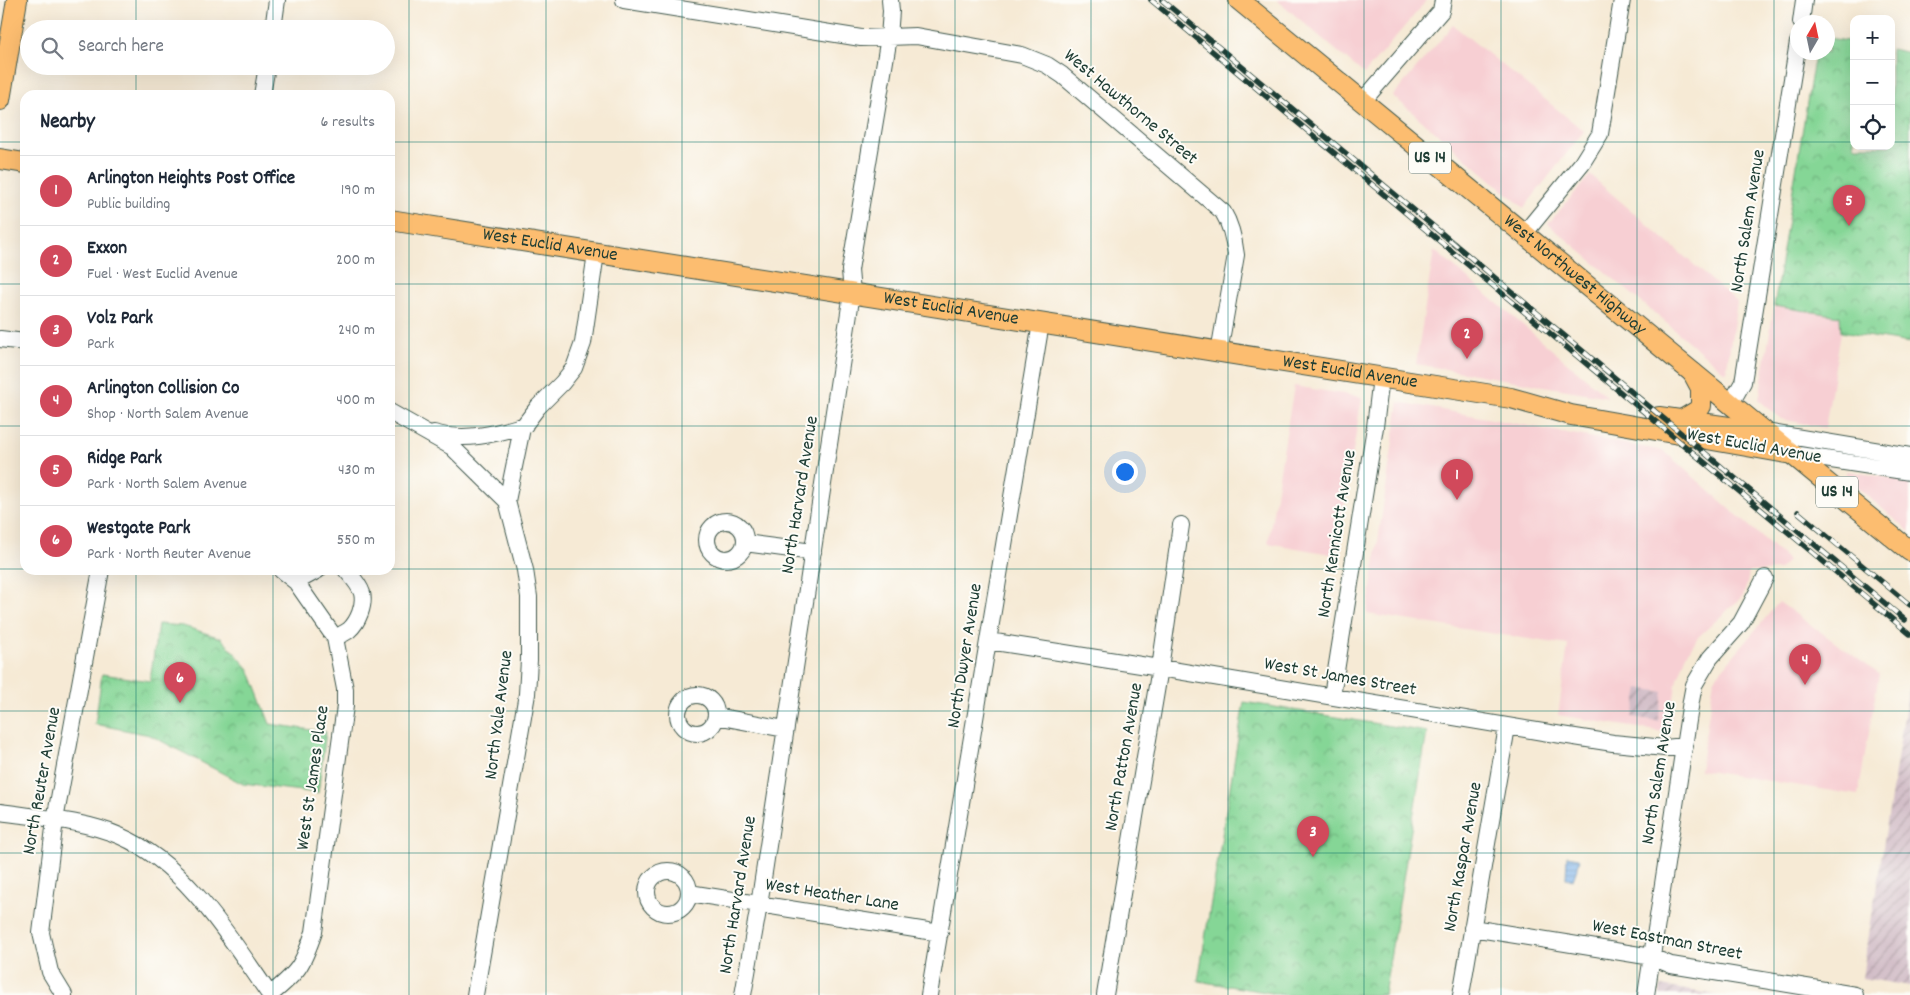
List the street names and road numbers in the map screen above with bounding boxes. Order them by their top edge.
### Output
street label: West Hawthorne Street [1057,44,1203,172]
road number: US 14 [1409,142,1451,174]
street label: North Salem Avenue [1724,148,1774,294]
street label: West Northwest Highway [1497,208,1652,343]
street label: West Euclid Avenue [480,221,620,269]
street label: West Euclid Avenue [881,285,1020,333]
street label: West Euclid Avenue [1280,348,1419,396]
street label: North Harvard Avenue [775,414,827,576]
street label: West Euclid Avenue [1685,422,1823,472]
street label: North Kennicott Avenue [1311,448,1365,620]
road number: US 14 [1816,477,1858,508]
street label: North Dwyer Avenue [941,582,991,730]
street label: North Yale Avenue [479,649,521,781]
street label: West St James Street [1262,651,1418,705]
street label: North Patton Avenue [1099,681,1151,833]
street label: North Salem Avenue [1635,700,1685,846]
street label: West St James Place [290,704,338,852]
street label: North Reuter Avenue [17,705,69,857]
street label: North Kaspar Avenue [1438,780,1490,934]
street label: North Harvard Avenue [713,814,765,976]
street label: West Heather Lane [763,872,901,920]
street label: West Eastman Street [1590,913,1744,969]

